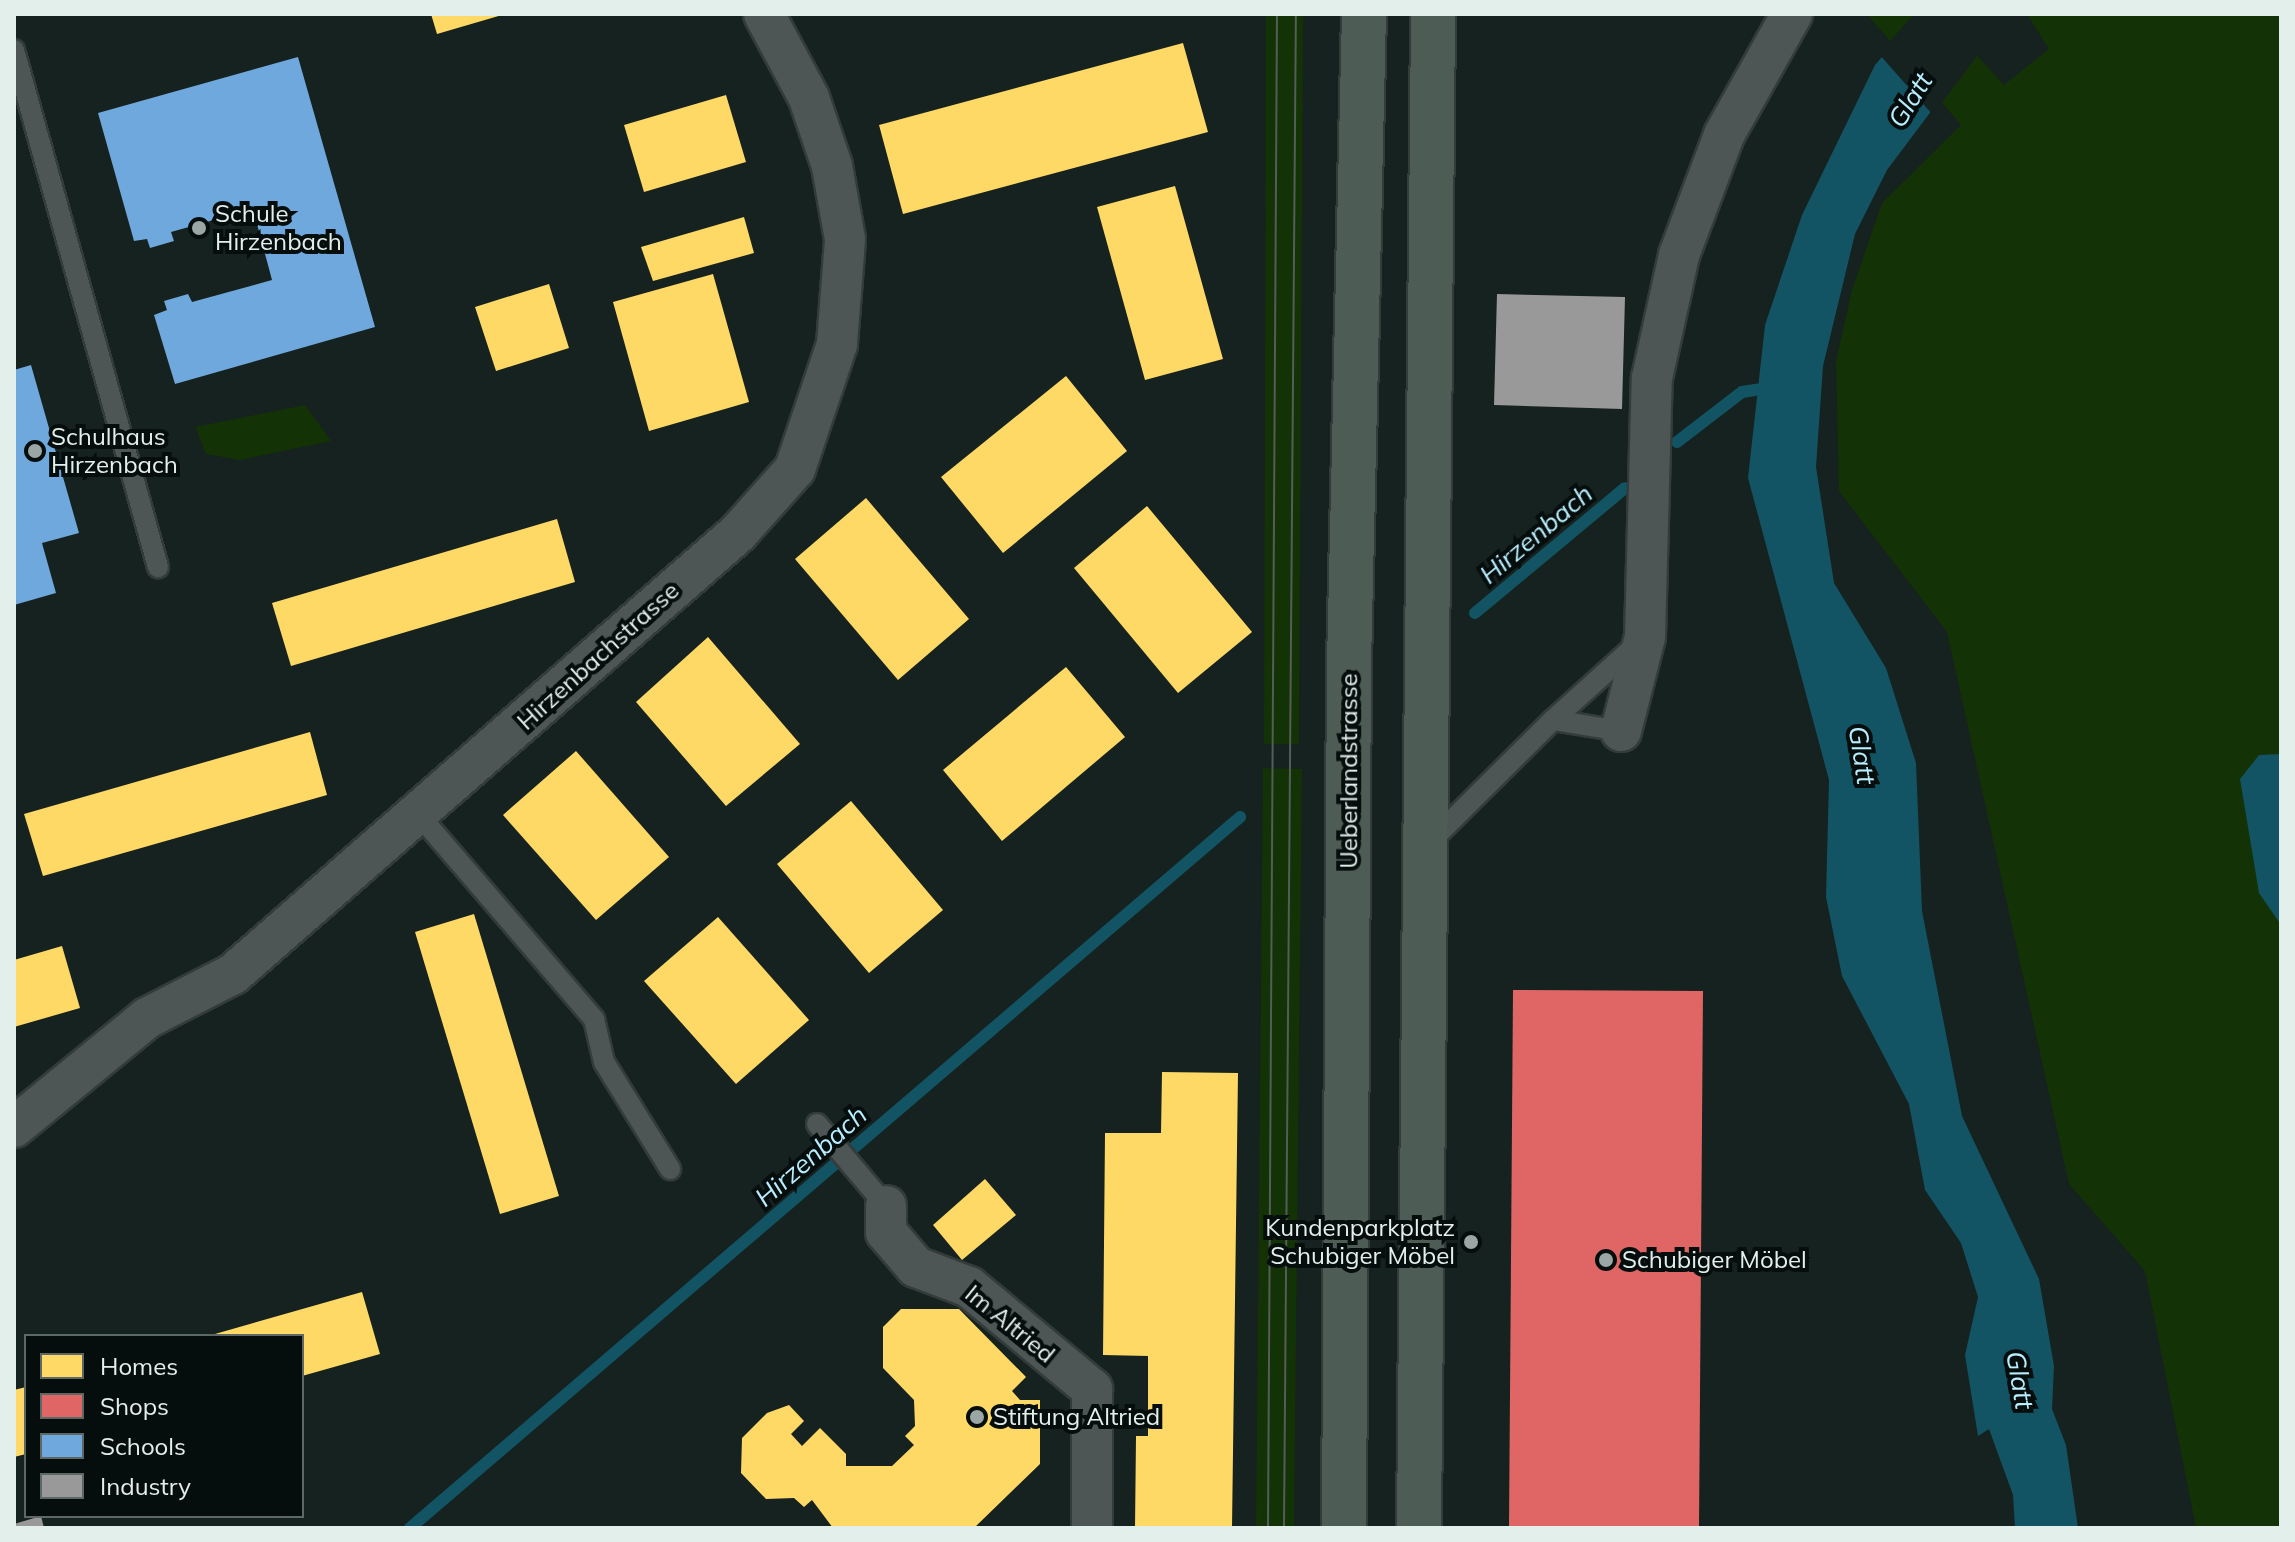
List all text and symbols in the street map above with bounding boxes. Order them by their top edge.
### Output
water label: Glatt [1881,67,1939,133]
place label: Schule Hirzenbach [215,200,342,256]
marker: Schule Hirzenbach [190,219,208,237]
place label: Schulhaus Hirzenbach [51,423,178,479]
marker: Schulhaus Hirzenbach [26,442,44,460]
water label: Hirzenbach [1473,478,1599,590]
street label: Hirzenbachstrasse [511,576,685,736]
street label: Ueberlandstrasse [1335,673,1363,869]
water label: Glatt [1842,724,1882,786]
water label: Hirzenbach [749,1099,873,1213]
place label: Kundenparkplatz Schubiger Möbel [1265,1214,1455,1270]
marker: Kundenparkplatz Schubiger Möbel [1462,1233,1480,1251]
place label: Schubiger Möbel [1622,1246,1807,1274]
marker: Schubiger Möbel [1597,1251,1615,1269]
street label: Im Altried [959,1279,1061,1369]
legend [24,1334,304,1518]
water label: Glatt [2000,1348,2040,1412]
text: Homes [100,1351,178,1381]
text: Shops [100,1391,169,1421]
place label: Stiftung Altried [993,1403,1160,1431]
marker: Stiftung Altried [968,1408,986,1426]
text: Schools [100,1431,186,1461]
text: Industry [100,1471,191,1501]

